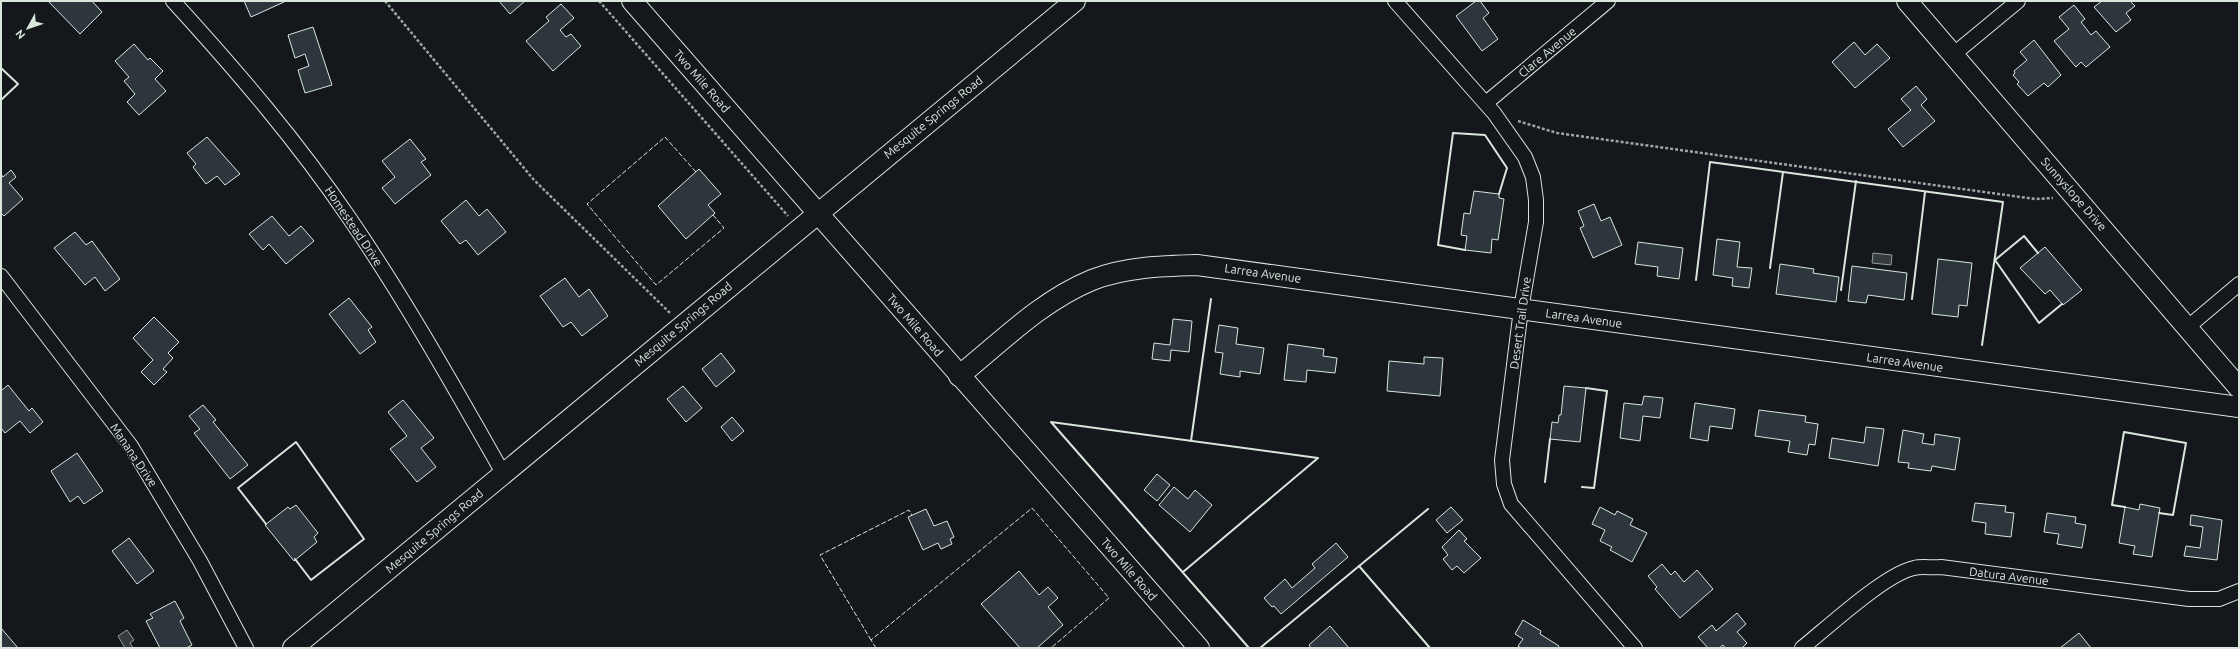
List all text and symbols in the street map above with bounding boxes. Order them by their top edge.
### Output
north arrow [8,8,48,48]
street label: Clare Avenue [1516,24,1578,80]
text: N [13,27,28,41]
street label: Two Mile Road [671,47,733,115]
street label: Mesquite Springs Road [881,73,985,161]
street label: Sunnyslope Drive [2039,155,2109,233]
street label: Homestead Drive [323,184,385,268]
street label: Larrea Avenue [1224,261,1302,285]
street label: Desert Trail Drive [1507,276,1533,370]
street label: Mesquite Springs Road [632,279,734,369]
street label: Two Mile Road [884,291,946,359]
street label: Larrea Avenue [1545,306,1623,330]
street label: Larrea Avenue [1866,350,1944,374]
street label: Manana Drive [108,421,160,489]
street label: Mesquite Springs Road [383,486,485,576]
street label: Two Mile Road [1098,535,1160,603]
street label: Datura Avenue [1968,565,2050,587]

